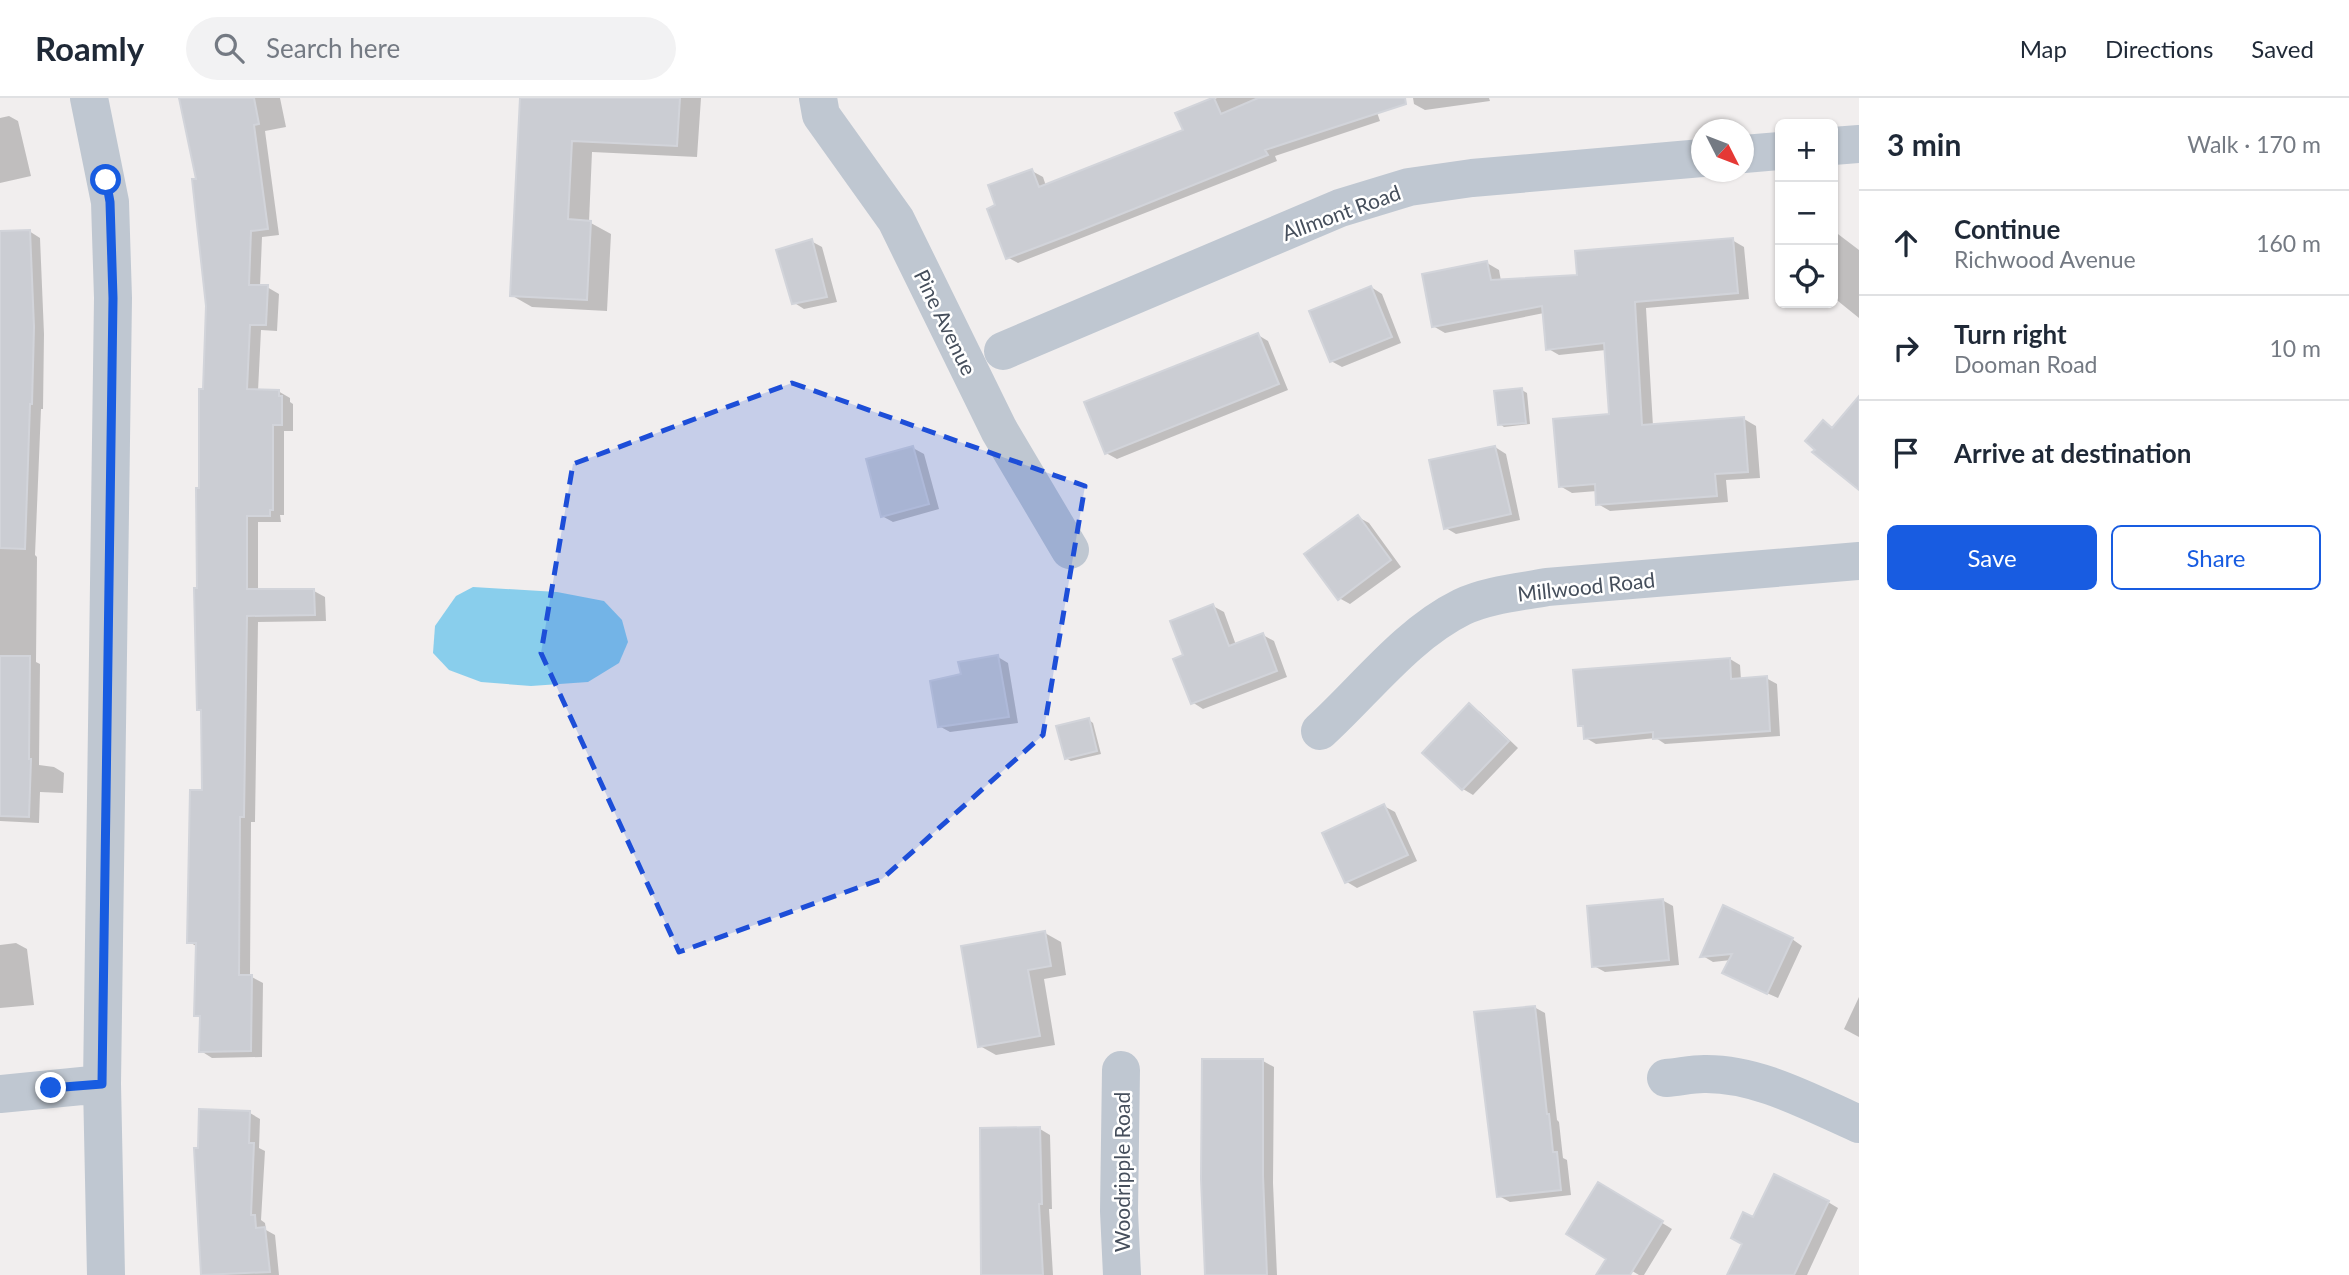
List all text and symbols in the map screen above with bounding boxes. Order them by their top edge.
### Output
search box [186,17,676,80]
text: Roamly [35,28,144,68]
icon: search [210,29,248,67]
text: Search here [266,32,400,64]
text: Map [2020,34,2067,63]
text: Directions [2105,34,2213,63]
text: Saved [2251,34,2314,63]
north arrow [1691,119,1754,182]
map controls [1775,119,1838,308]
button: + [1775,119,1838,182]
text: 3 min [1887,126,1961,162]
text: Walk · 170 m [2187,130,2321,158]
route start [90,164,121,195]
street label: Allmont Road [1278,179,1404,245]
button: − [1775,182,1838,245]
text: Continue [1954,213,2060,245]
icon: ahead [1887,224,1925,262]
text: 160 m [2256,229,2321,257]
button: locate [1775,245,1838,308]
text: Richwood Avenue [1954,245,2136,273]
street label: Pine Avenue [910,265,982,379]
text: Turn right [1954,318,2067,350]
icon: right [1887,329,1925,367]
text: 10 m [2270,334,2321,362]
text: Dooman Road [1954,350,2098,378]
icon: arrive [1887,434,1925,472]
text: Arrive at destination [1954,437,2191,469]
button: Save [1887,525,2097,590]
button: Share [2111,525,2321,590]
street label: Millwood Road [1516,566,1656,606]
route end [35,1072,66,1103]
street label: Woodripple Road [1109,1092,1134,1252]

